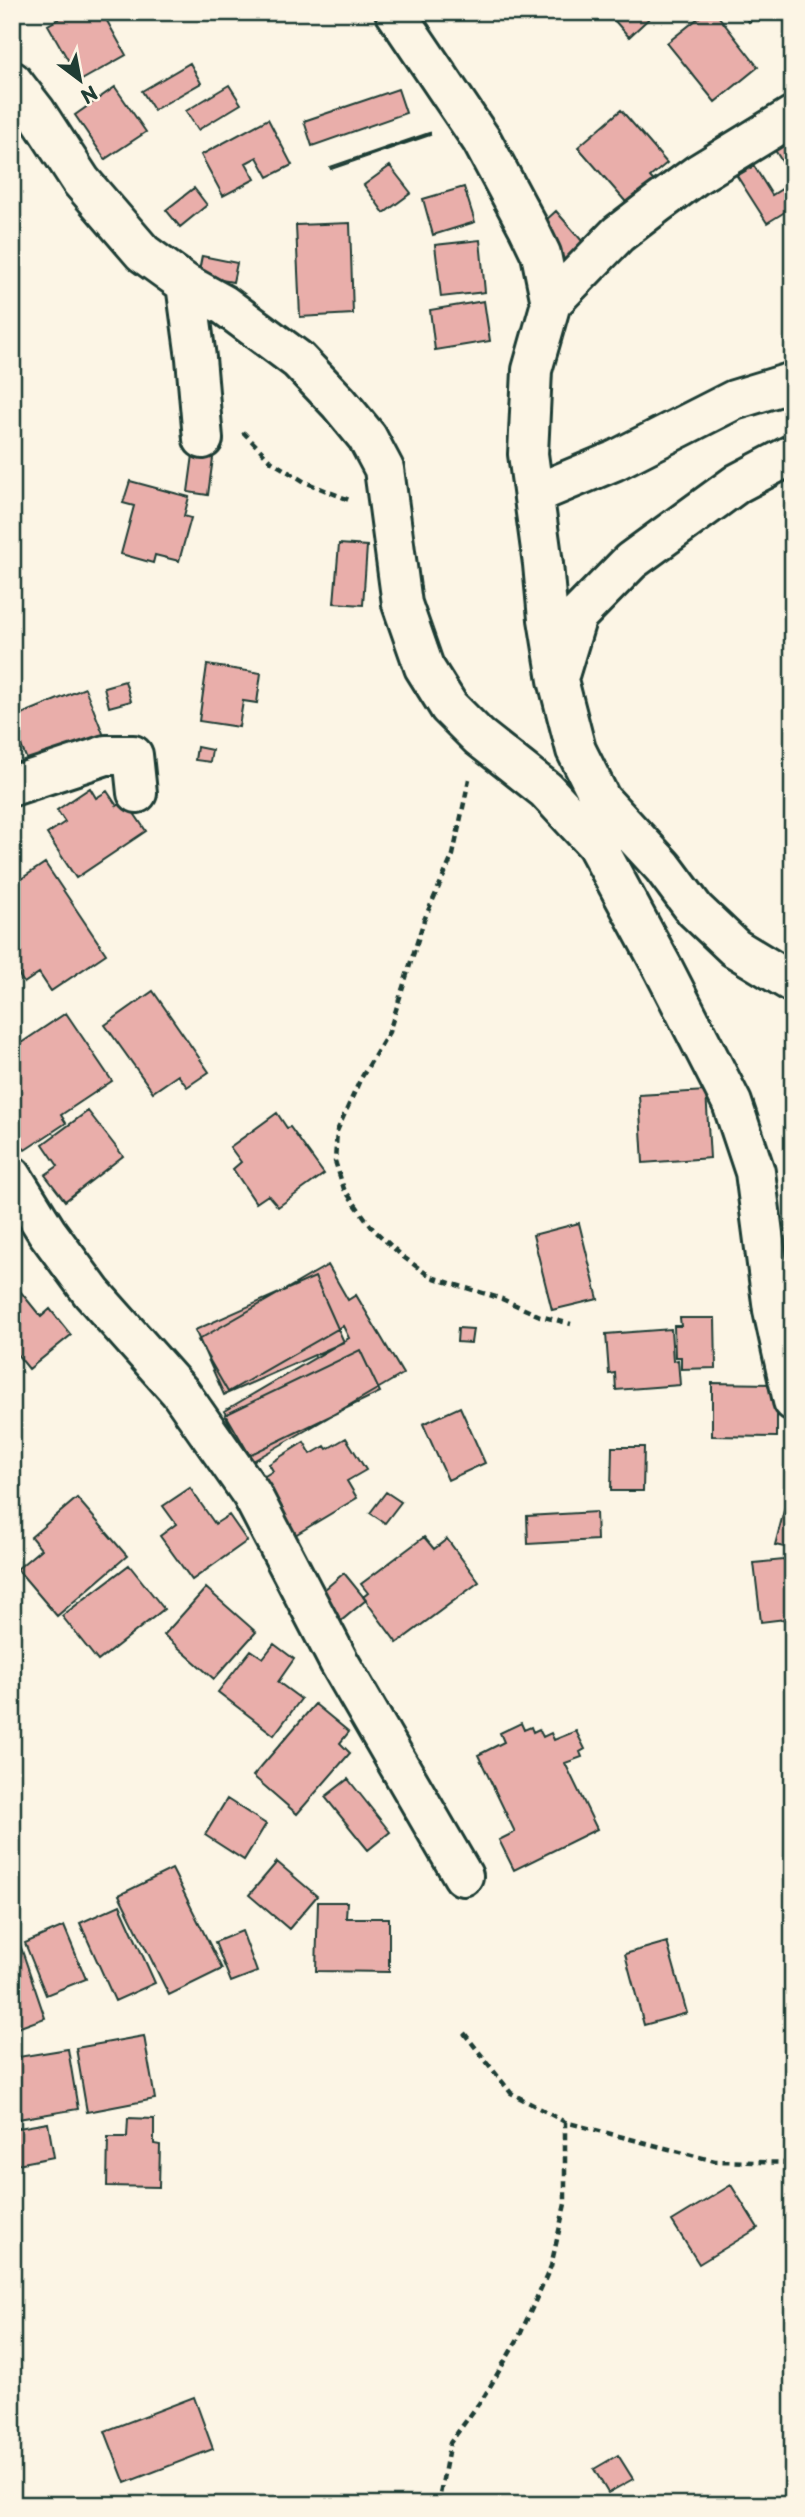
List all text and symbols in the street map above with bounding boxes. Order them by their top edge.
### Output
north arrow [46,46,116,116]
text: N [76,79,103,111]

